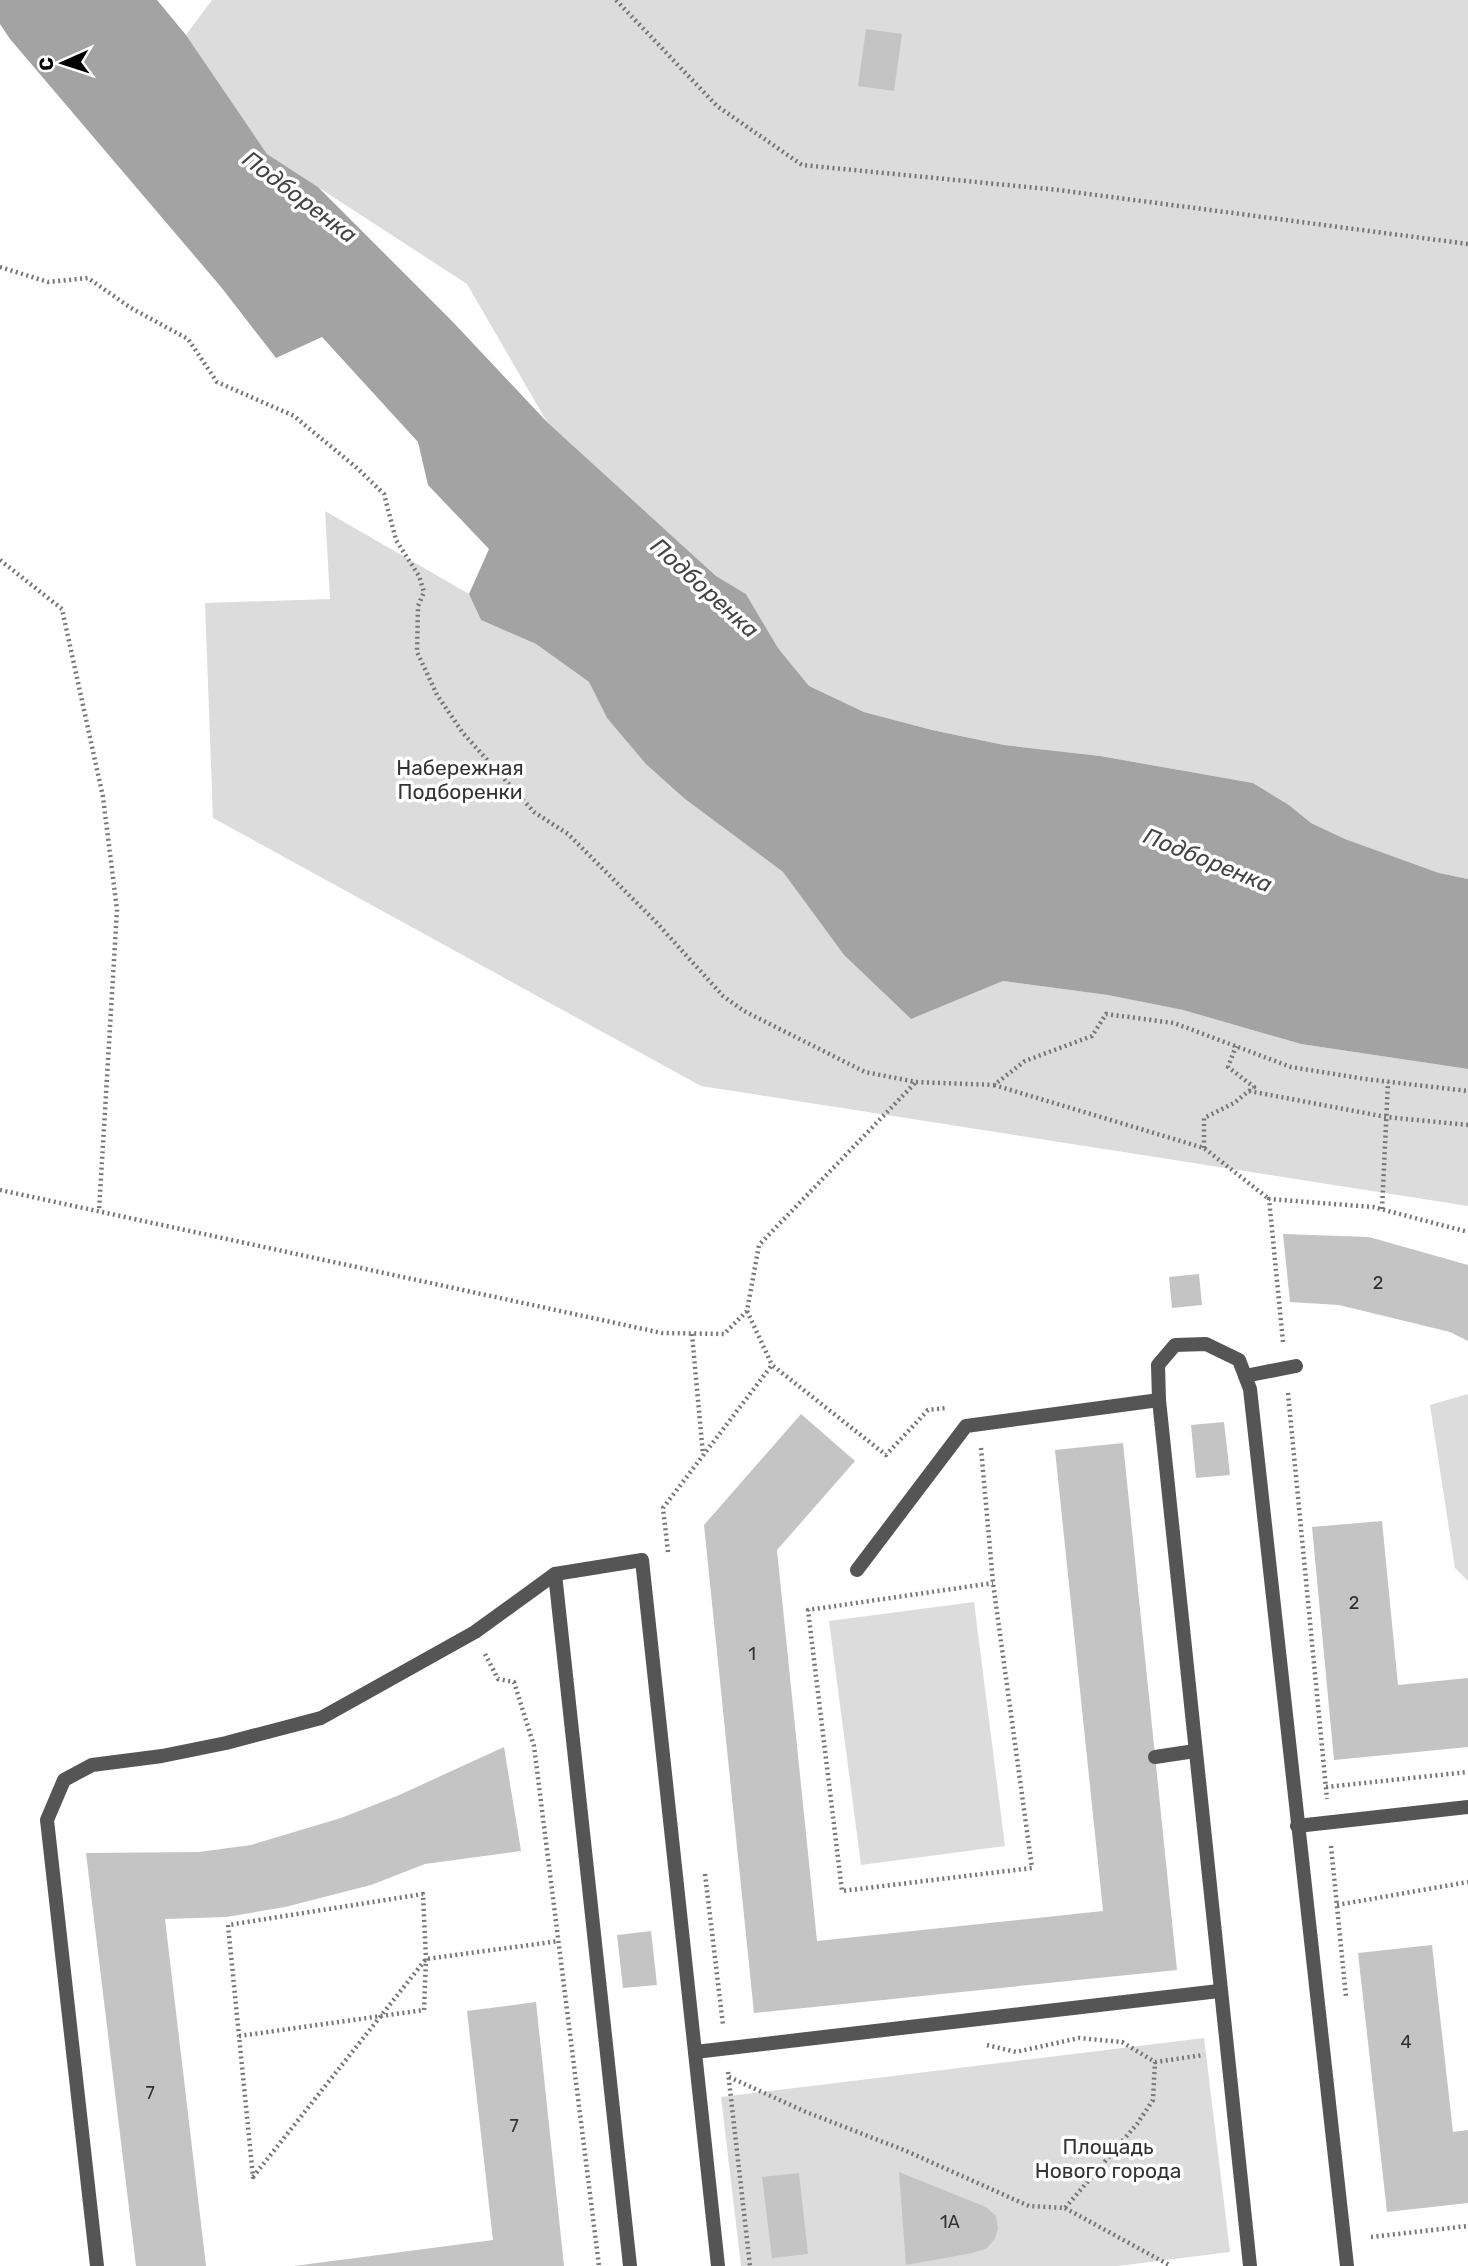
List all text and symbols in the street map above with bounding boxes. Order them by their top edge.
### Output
north arrow [28,28,98,98]
text: С [35,57,58,71]
water label: Подборенка [237,145,363,249]
water label: Подборенка [645,532,765,644]
park label: Набережная Подборенки [396,755,524,804]
water label: Подборенка [1140,822,1276,898]
house number: 2 [1373,1272,1383,1294]
house number: 2 [1349,1592,1359,1614]
house number: 1 [748,1643,756,1665]
house number: 4 [1400,2031,1412,2053]
house number: 7 [145,2082,155,2104]
house number: 7 [509,2115,519,2137]
park label: Площадь Нового города [1035,2134,1181,2183]
house number: 1А [940,2211,960,2233]

